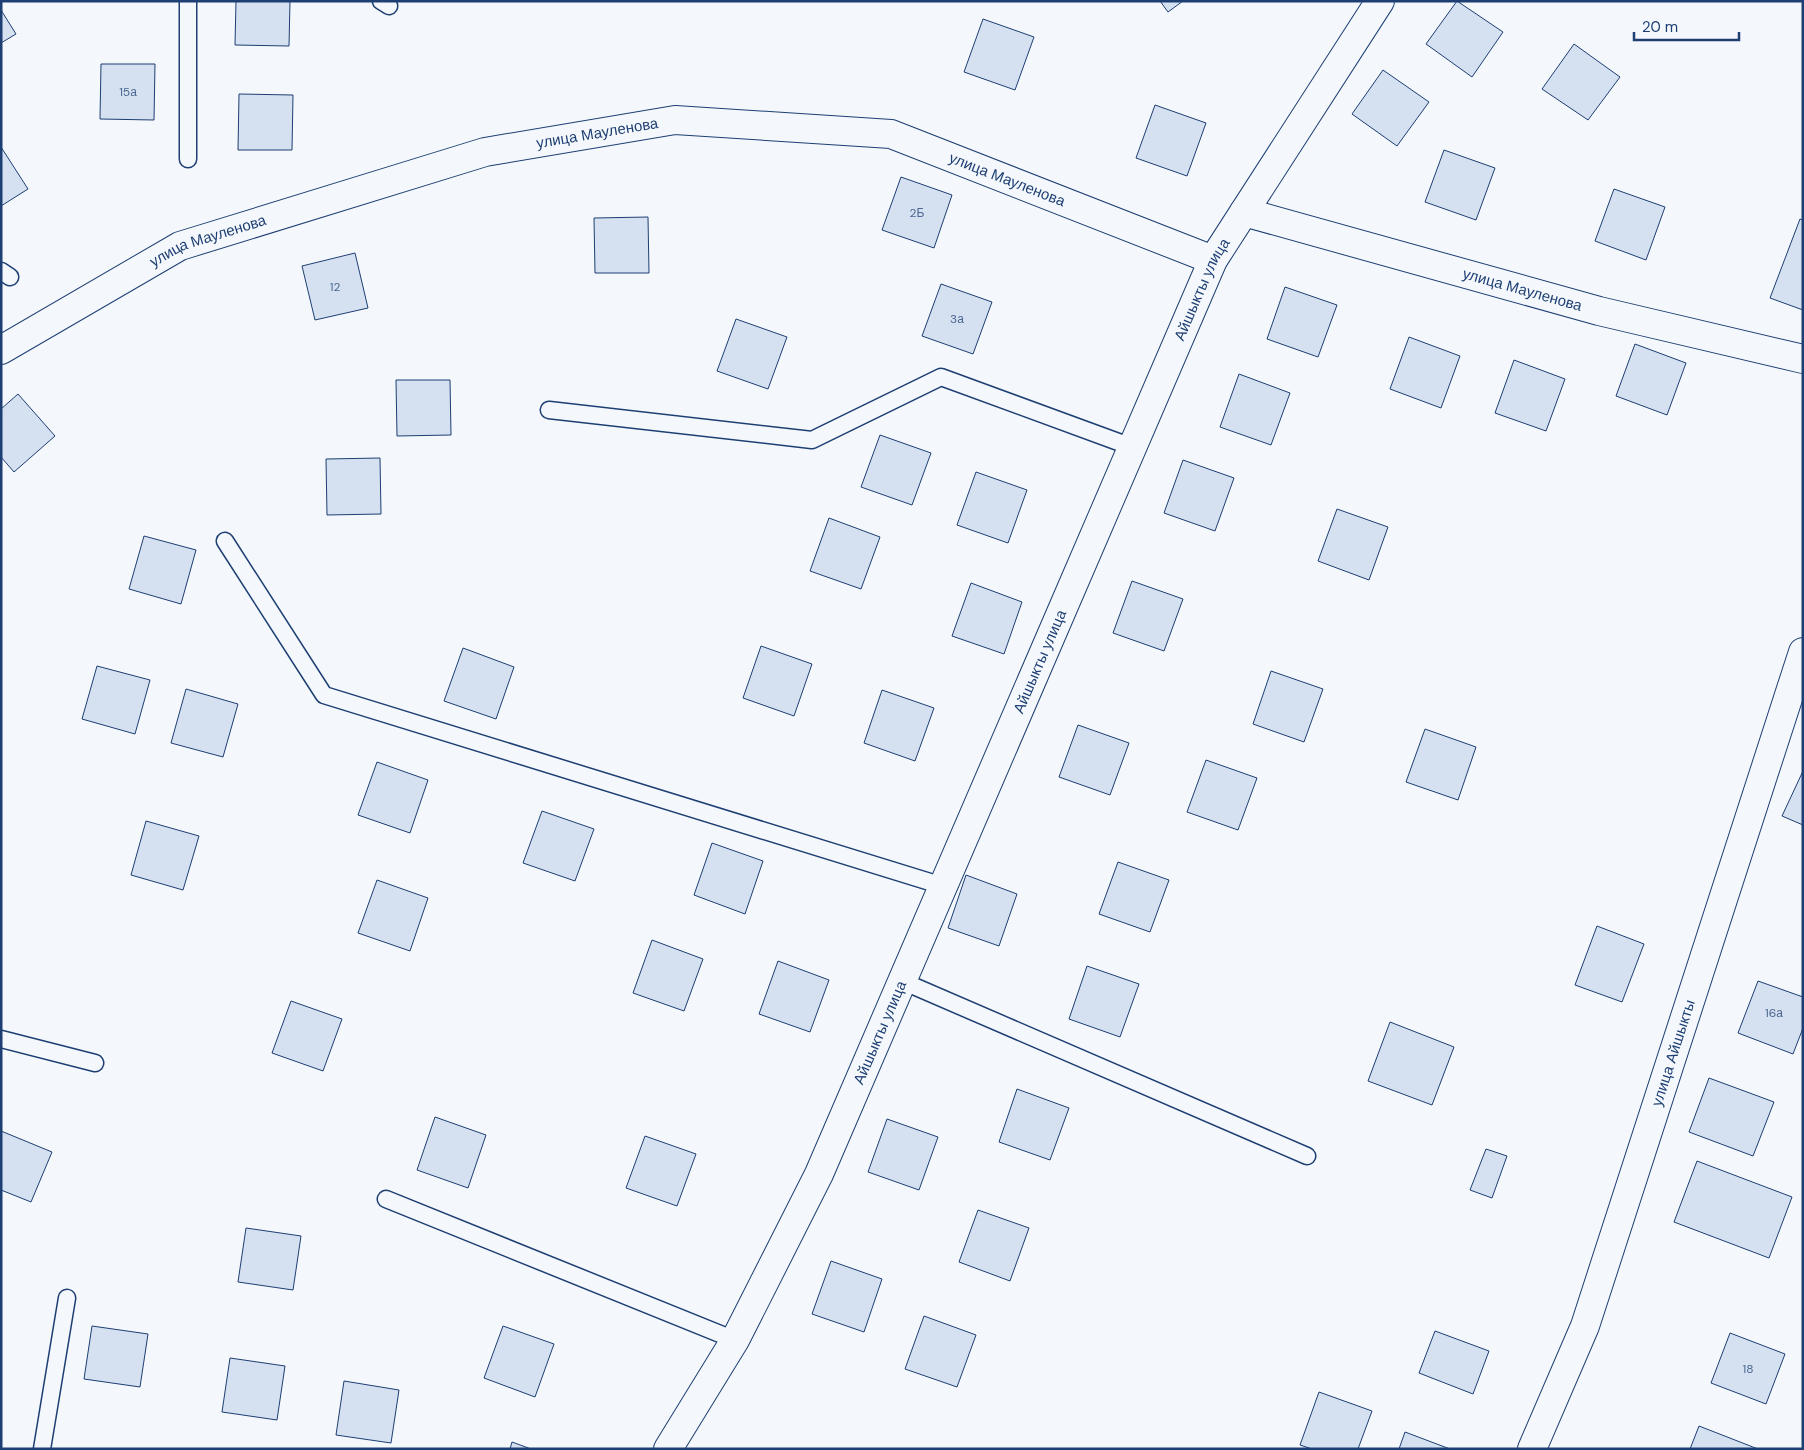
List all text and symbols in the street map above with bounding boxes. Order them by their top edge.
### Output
scale bar [1634,10,1739,42]
text: 20 m [1642,17,1678,37]
house number: 15а [119,84,137,100]
street label: улица Мауленова [535,113,660,153]
street label: улица Мауленова [946,148,1069,211]
house number: 2Б [910,205,925,221]
street label: улица Мауленова [146,210,269,272]
street label: Айшыкты улица [1169,234,1235,344]
street label: улица Мауленова [1460,263,1585,316]
house number: 12 [330,279,340,295]
house number: 3а [950,311,964,327]
street label: Айшыкты улица [1009,606,1071,716]
street label: Айшыкты улица [849,977,911,1087]
street label: улица Айшыкты [1647,997,1700,1109]
house number: 16а [1765,1005,1783,1021]
house number: 18 [1742,1361,1754,1377]

